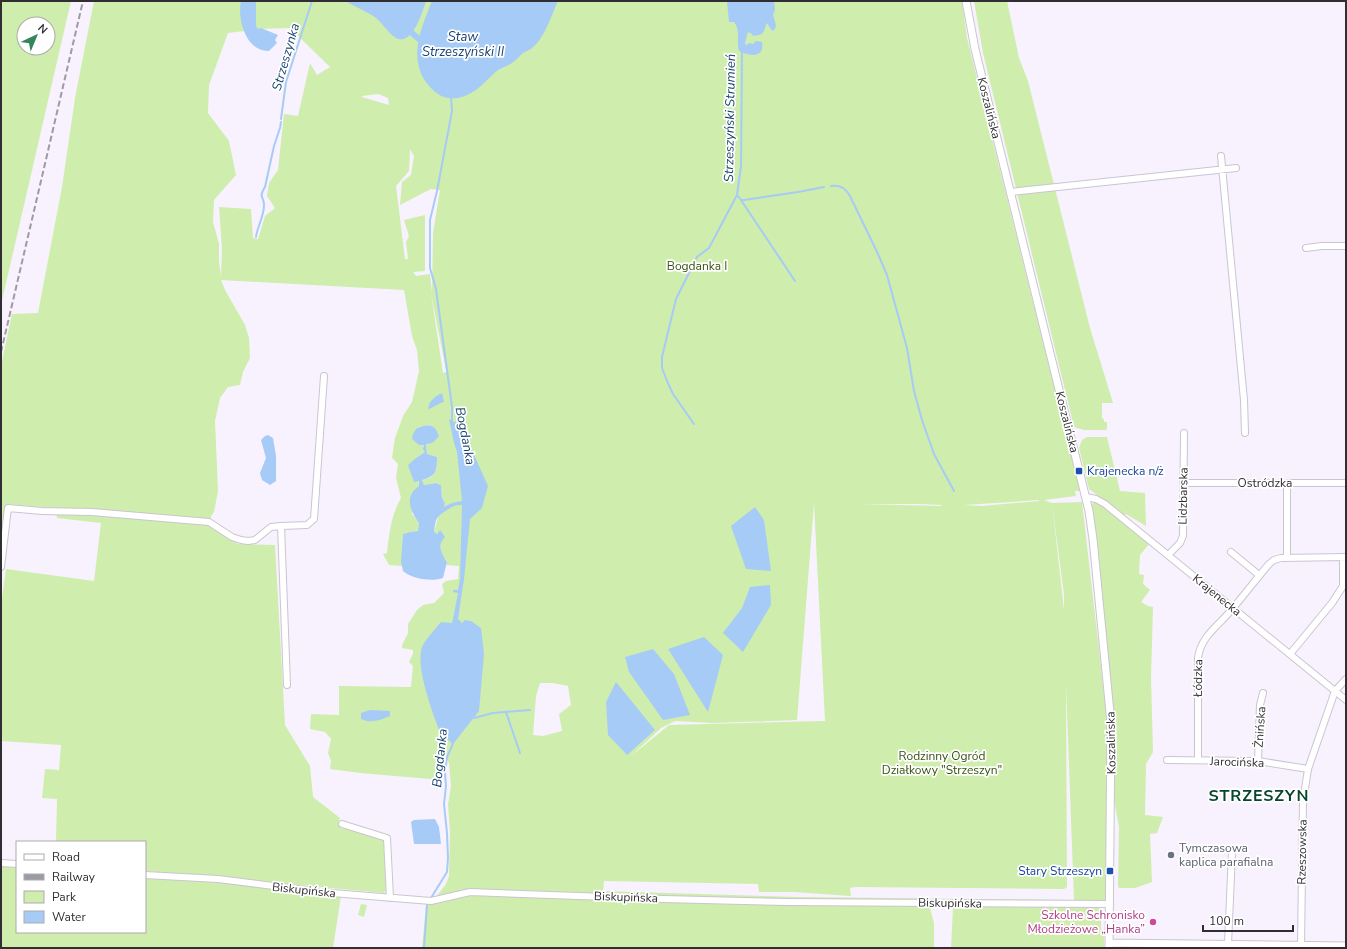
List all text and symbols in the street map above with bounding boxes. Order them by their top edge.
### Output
north arrow [16,16,56,56]
text: N [34,21,51,37]
water label: Strzeszynka [268,21,304,93]
water label: Staw Strzeszyński II [422,28,505,61]
water label: Strzeszyński Strumień [720,54,740,182]
street label: Koszalińska [974,76,1004,140]
park label: Bogdanka I [667,258,727,274]
street label: Koszalińska [1052,390,1082,454]
water label: Bogdanka [451,405,479,467]
place label: Krajenecka n/ż [1087,463,1164,479]
marker: Krajenecka n/ż [1074,466,1084,476]
street label: Lidzbarska [1174,467,1192,525]
street label: Ostródzka [1238,475,1292,491]
street label: Krajenecka [1189,570,1245,620]
street label: Łódzka [1190,659,1206,698]
street label: Żnińska [1251,706,1269,748]
street label: Koszalińska [1102,711,1120,775]
water label: Bogdanka [428,728,452,788]
park label: Rodzinny Ogród Działkowy "Strzeszyn" [882,748,1002,778]
street label: Jarocińska [1209,753,1264,771]
district label: STRZESZYN [1209,785,1309,807]
street label: Rzeszowska [1293,819,1311,885]
place label: Tymczasowa kaplica parafialna [1179,840,1273,870]
legend [16,841,146,933]
text: Road [52,849,80,865]
marker: Tymczasowa kaplica parafialna [1166,850,1176,860]
place label: Stary Strzeszyn [1018,863,1102,879]
marker: Stary Strzeszyn [1105,866,1115,876]
text: Railway [52,869,96,885]
street label: Biskupińska [271,879,337,901]
street label: Biskupińska [594,888,658,906]
text: Park [52,889,77,905]
street label: Biskupińska [918,894,982,912]
place label: Szkolne Schronisko Młodzieżowe „Hanka” [1028,907,1145,937]
scale bar [1203,907,1293,933]
text: Water [52,909,86,925]
text: 100 m [1209,913,1244,929]
marker: Szkolne Schronisko Młodzieżowe „Hanka” [1148,917,1158,927]

